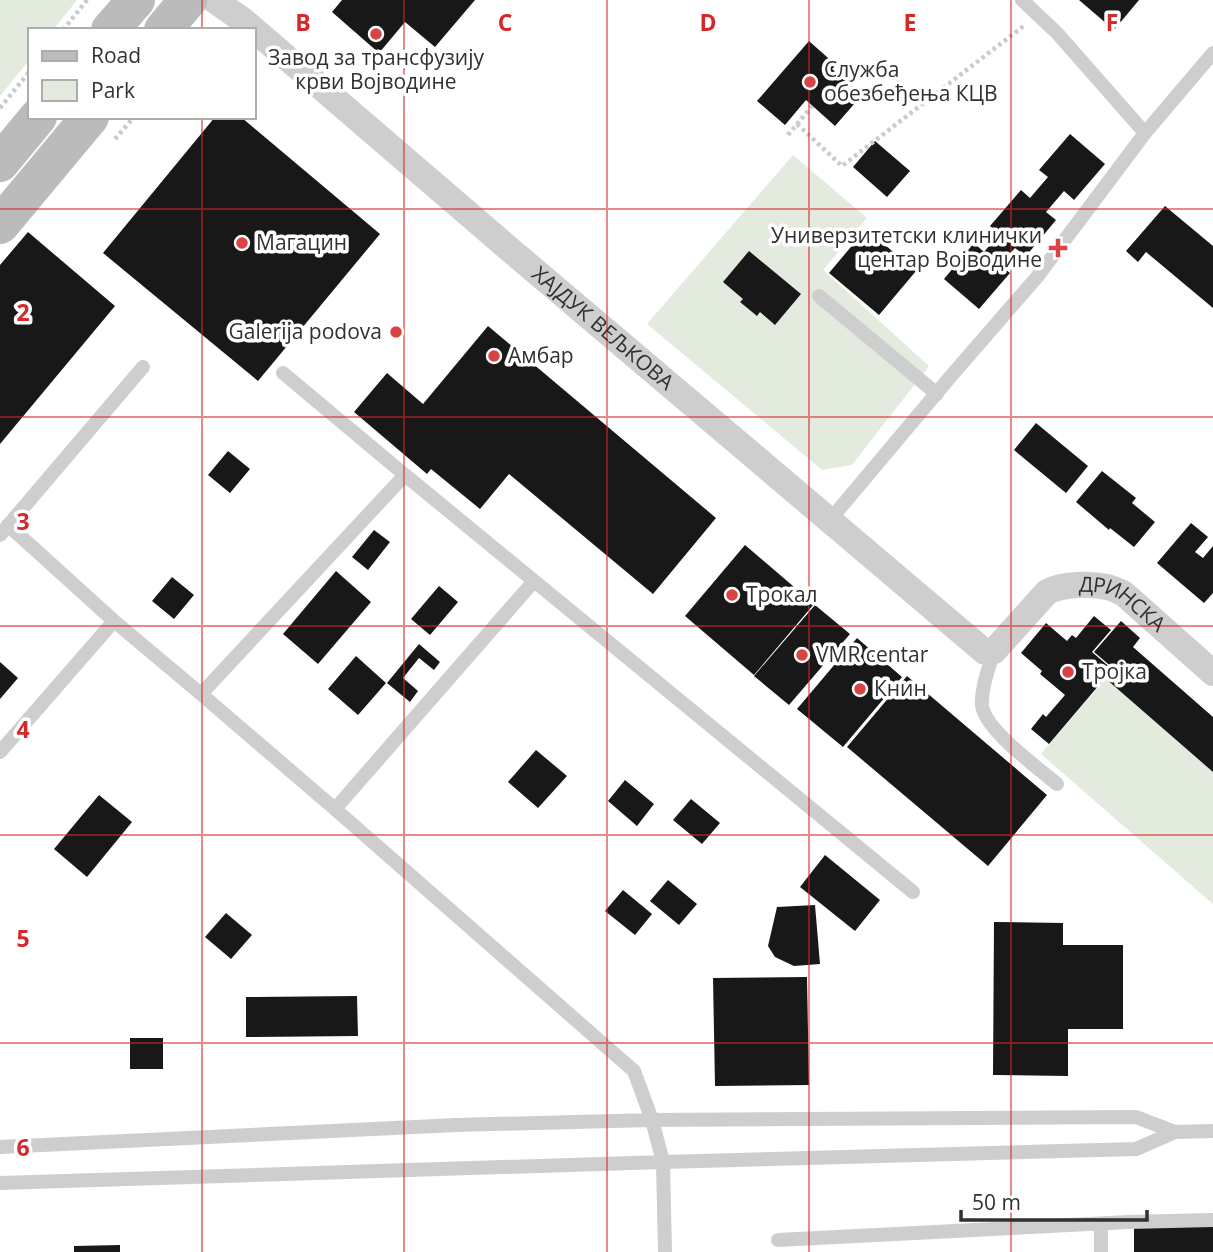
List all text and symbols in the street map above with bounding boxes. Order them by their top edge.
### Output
text: B [295,6,311,38]
text: C [498,6,512,38]
text: D [699,6,717,38]
text: E [904,6,916,38]
text: F [1106,6,1118,38]
marker: Завод за трансфузију крви Војводине [368,26,384,42]
legend [28,28,256,119]
text: Road [91,41,141,69]
place label: Завод за трансфузију крви Војводине [268,43,484,95]
place label: Служба обезбеђења КЦВ [824,55,998,107]
marker: Служба обезбеђења КЦВ [802,74,818,90]
text: Park [91,76,135,104]
place label: Универзитетски клинички центар Војводине [771,221,1042,273]
place label: Магацин [256,228,347,256]
marker: Магацин [234,235,250,251]
marker: Универзитетски клинички центар Војводине [1048,238,1068,258]
street label: ХАЈДУК ВЕЉКОВА [527,259,681,396]
text: 2 [16,296,30,328]
place label: Galerija podova [229,317,382,345]
marker: Galerija podova [388,324,404,340]
place label: Амбар [508,341,574,369]
marker: Амбар [486,348,502,364]
text: 3 [16,505,30,537]
street label: ДРИНСКА [1079,570,1173,638]
place label: Трокал [746,580,818,608]
marker: Трокал [724,587,740,603]
place label: VMR centar [816,640,929,668]
marker: VMR centar [794,647,810,663]
place label: Тројка [1082,657,1147,685]
marker: Тројка [1060,664,1076,680]
place label: Книн [874,674,927,702]
marker: Книн [852,681,868,697]
text: 4 [16,713,30,745]
text: 5 [16,922,30,954]
text: 6 [16,1131,30,1163]
scale bar [961,1178,1146,1222]
text: 50 m [972,1188,1021,1216]

